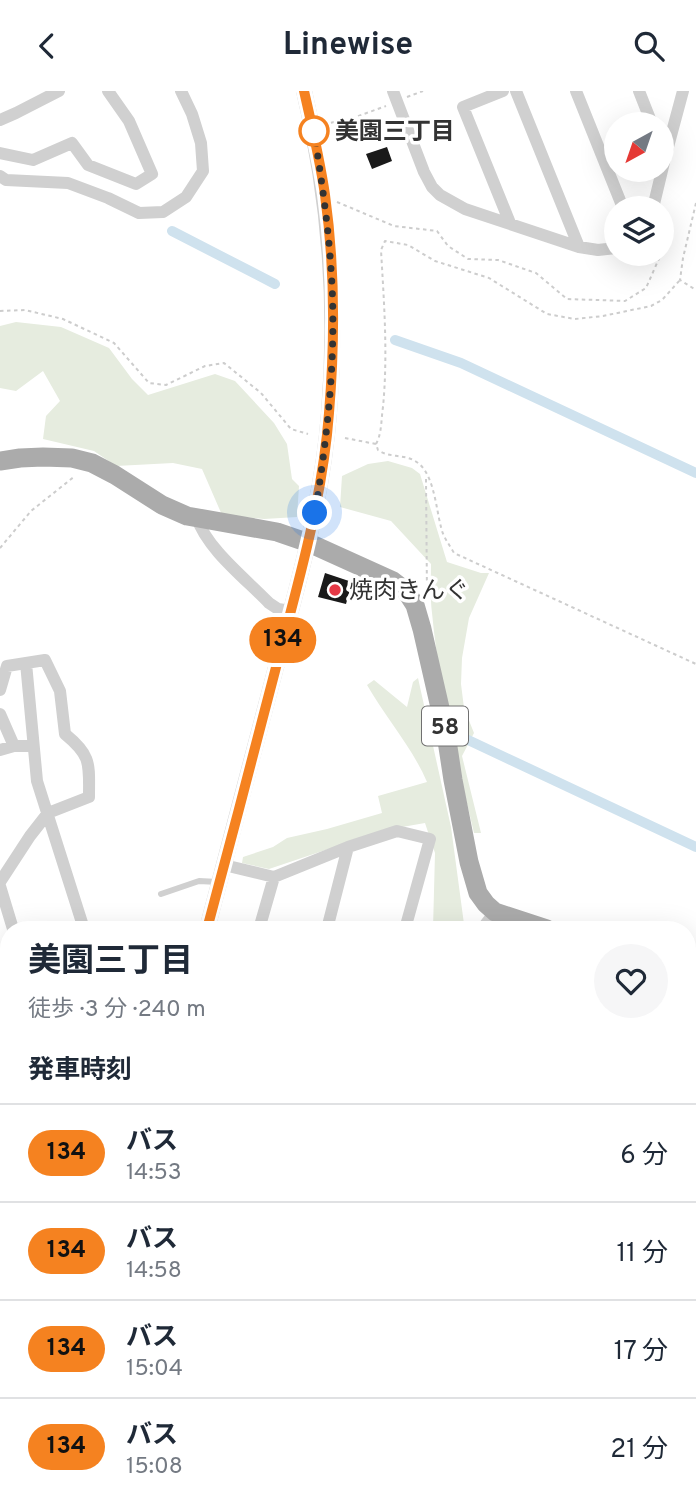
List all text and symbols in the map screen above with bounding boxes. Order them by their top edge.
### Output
text: Linewise [283,26,413,66]
icon: back [28,27,66,65]
icon: search [630,27,668,65]
north arrow [604,112,674,182]
map controls [604,112,674,266]
marker: 美園三丁目 [299,116,329,146]
place label: 美園三丁目 [335,118,455,148]
button: layers [604,196,674,266]
your location [297,495,332,530]
place label: 焼肉きんぐ [349,577,469,607]
marker: 焼肉きんぐ [327,582,343,598]
line badge: 134 [243,617,323,663]
text: 134 [263,625,303,655]
road number: 58 [422,706,468,745]
text: 美園三丁目 [28,942,193,984]
button: heart [594,944,668,1018]
text: 徒歩 · 3 分 · 240 m [28,996,206,1025]
text: 発車時刻 [28,1055,132,1088]
text: バス [126,1126,178,1159]
text: 134 [47,1138,86,1168]
text: 6 分 [620,1140,668,1173]
text: 14:53 [126,1159,182,1188]
text: バス [126,1224,178,1257]
text: 134 [47,1236,86,1266]
text: 11 分 [616,1238,668,1271]
text: 14:58 [126,1257,182,1286]
text: バス [126,1322,178,1355]
text: 134 [47,1334,86,1364]
text: 17 分 [614,1336,668,1369]
text: 15:04 [126,1355,183,1384]
text: バス [126,1420,178,1453]
text: 134 [47,1432,86,1462]
text: 21 分 [610,1434,668,1467]
text: 15:08 [126,1453,183,1482]

